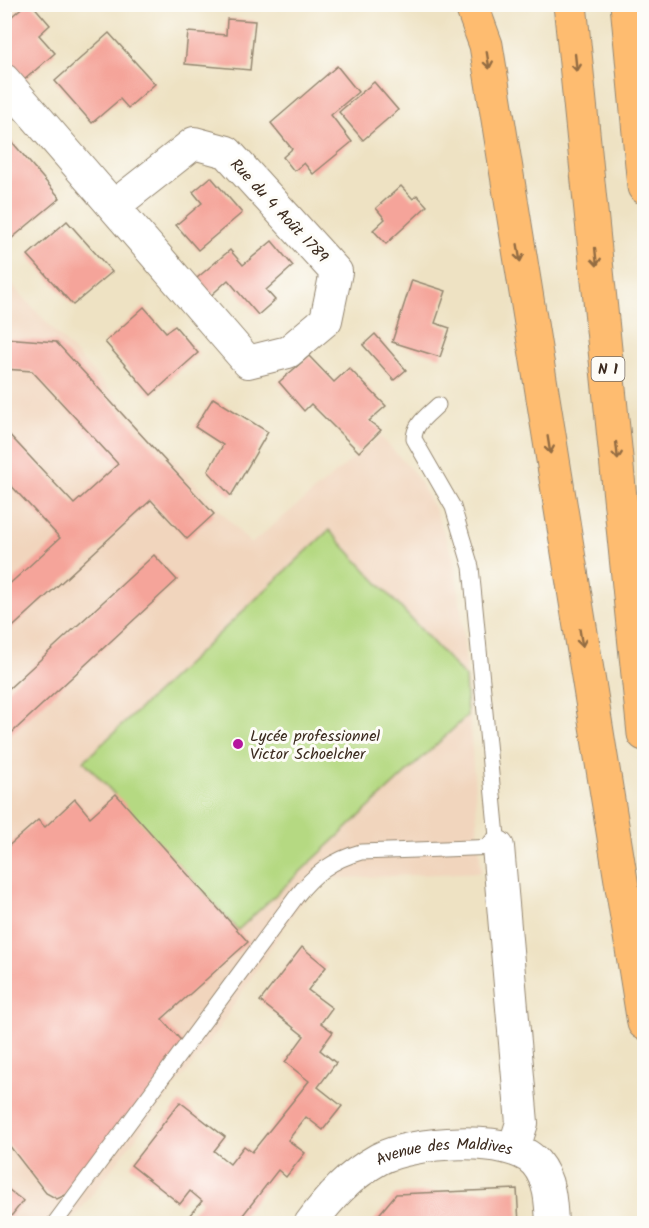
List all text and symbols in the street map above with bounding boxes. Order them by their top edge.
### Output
one-way arrow [483,50,494,70]
one-way arrow [571,52,582,72]
street label: Rue du 4 Août 1789 [224,153,334,269]
one-way arrow [513,243,524,262]
one-way arrow [591,246,602,266]
road number: N 1 [592,357,624,381]
one-way arrow [544,435,555,455]
one-way arrow [612,440,623,460]
one-way arrow [576,627,587,647]
place label: Lycée professionnel Victor Schoelcher [250,724,380,767]
marker: Lycée professionnel Victor Schoelcher [231,737,245,751]
street label: Avenue des Maldives [371,1132,515,1173]

